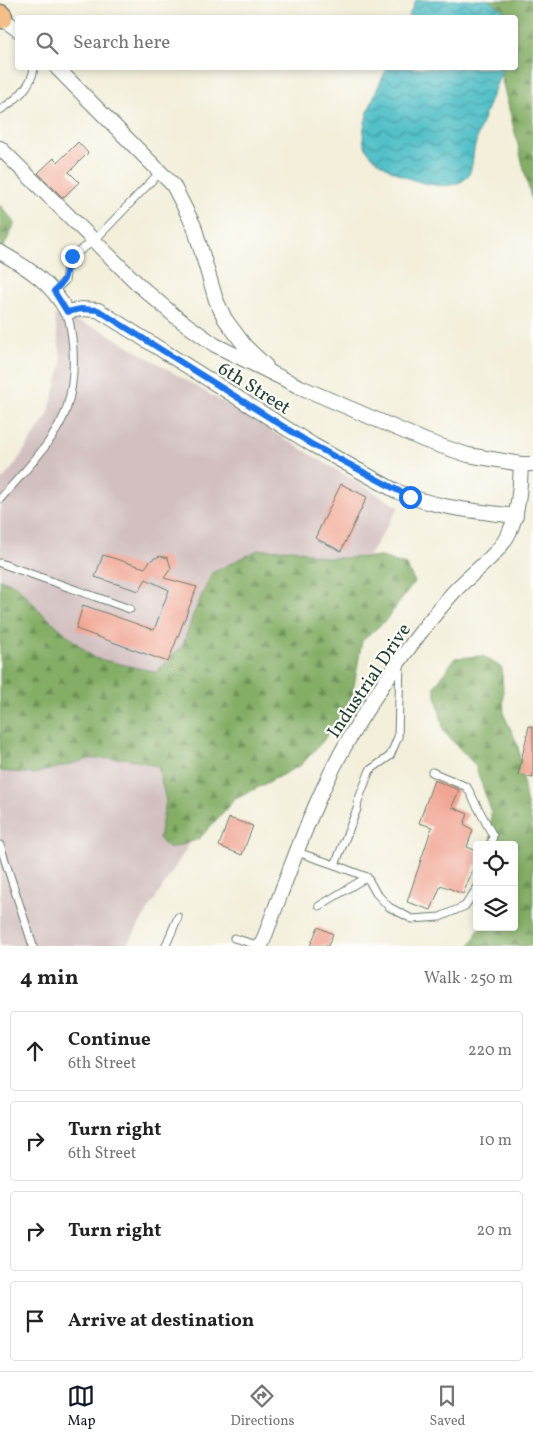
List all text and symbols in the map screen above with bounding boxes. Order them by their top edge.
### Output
search box [15,15,518,70]
icon: search [33,29,61,57]
text: Search here [73,30,170,56]
route end [61,245,84,268]
street label: 6th Street [213,356,296,421]
route start [399,486,422,509]
street label: Industrial Drive [322,619,418,744]
map controls [473,841,518,931]
button: locate [473,841,518,886]
button: layers [473,886,518,931]
text: 4 min [20,964,79,993]
text: Walk · 250 m [424,968,513,990]
text: Continue [68,1027,151,1053]
icon: ahead [21,1037,49,1065]
text: 220 m [468,1040,512,1062]
text: 6th Street [68,1053,136,1075]
text: Turn right [68,1117,161,1143]
icon: right [21,1127,49,1155]
text: 10 m [479,1130,512,1152]
text: 6th Street [68,1143,136,1165]
icon: right [21,1217,49,1245]
text: Turn right [68,1218,161,1244]
text: 20 m [477,1220,512,1242]
icon: arrive [21,1307,49,1335]
text: Arrive at destination [68,1308,254,1334]
tab: Map [67,1382,95,1431]
tab: Directions [230,1382,295,1431]
tab: Saved [429,1382,466,1431]

